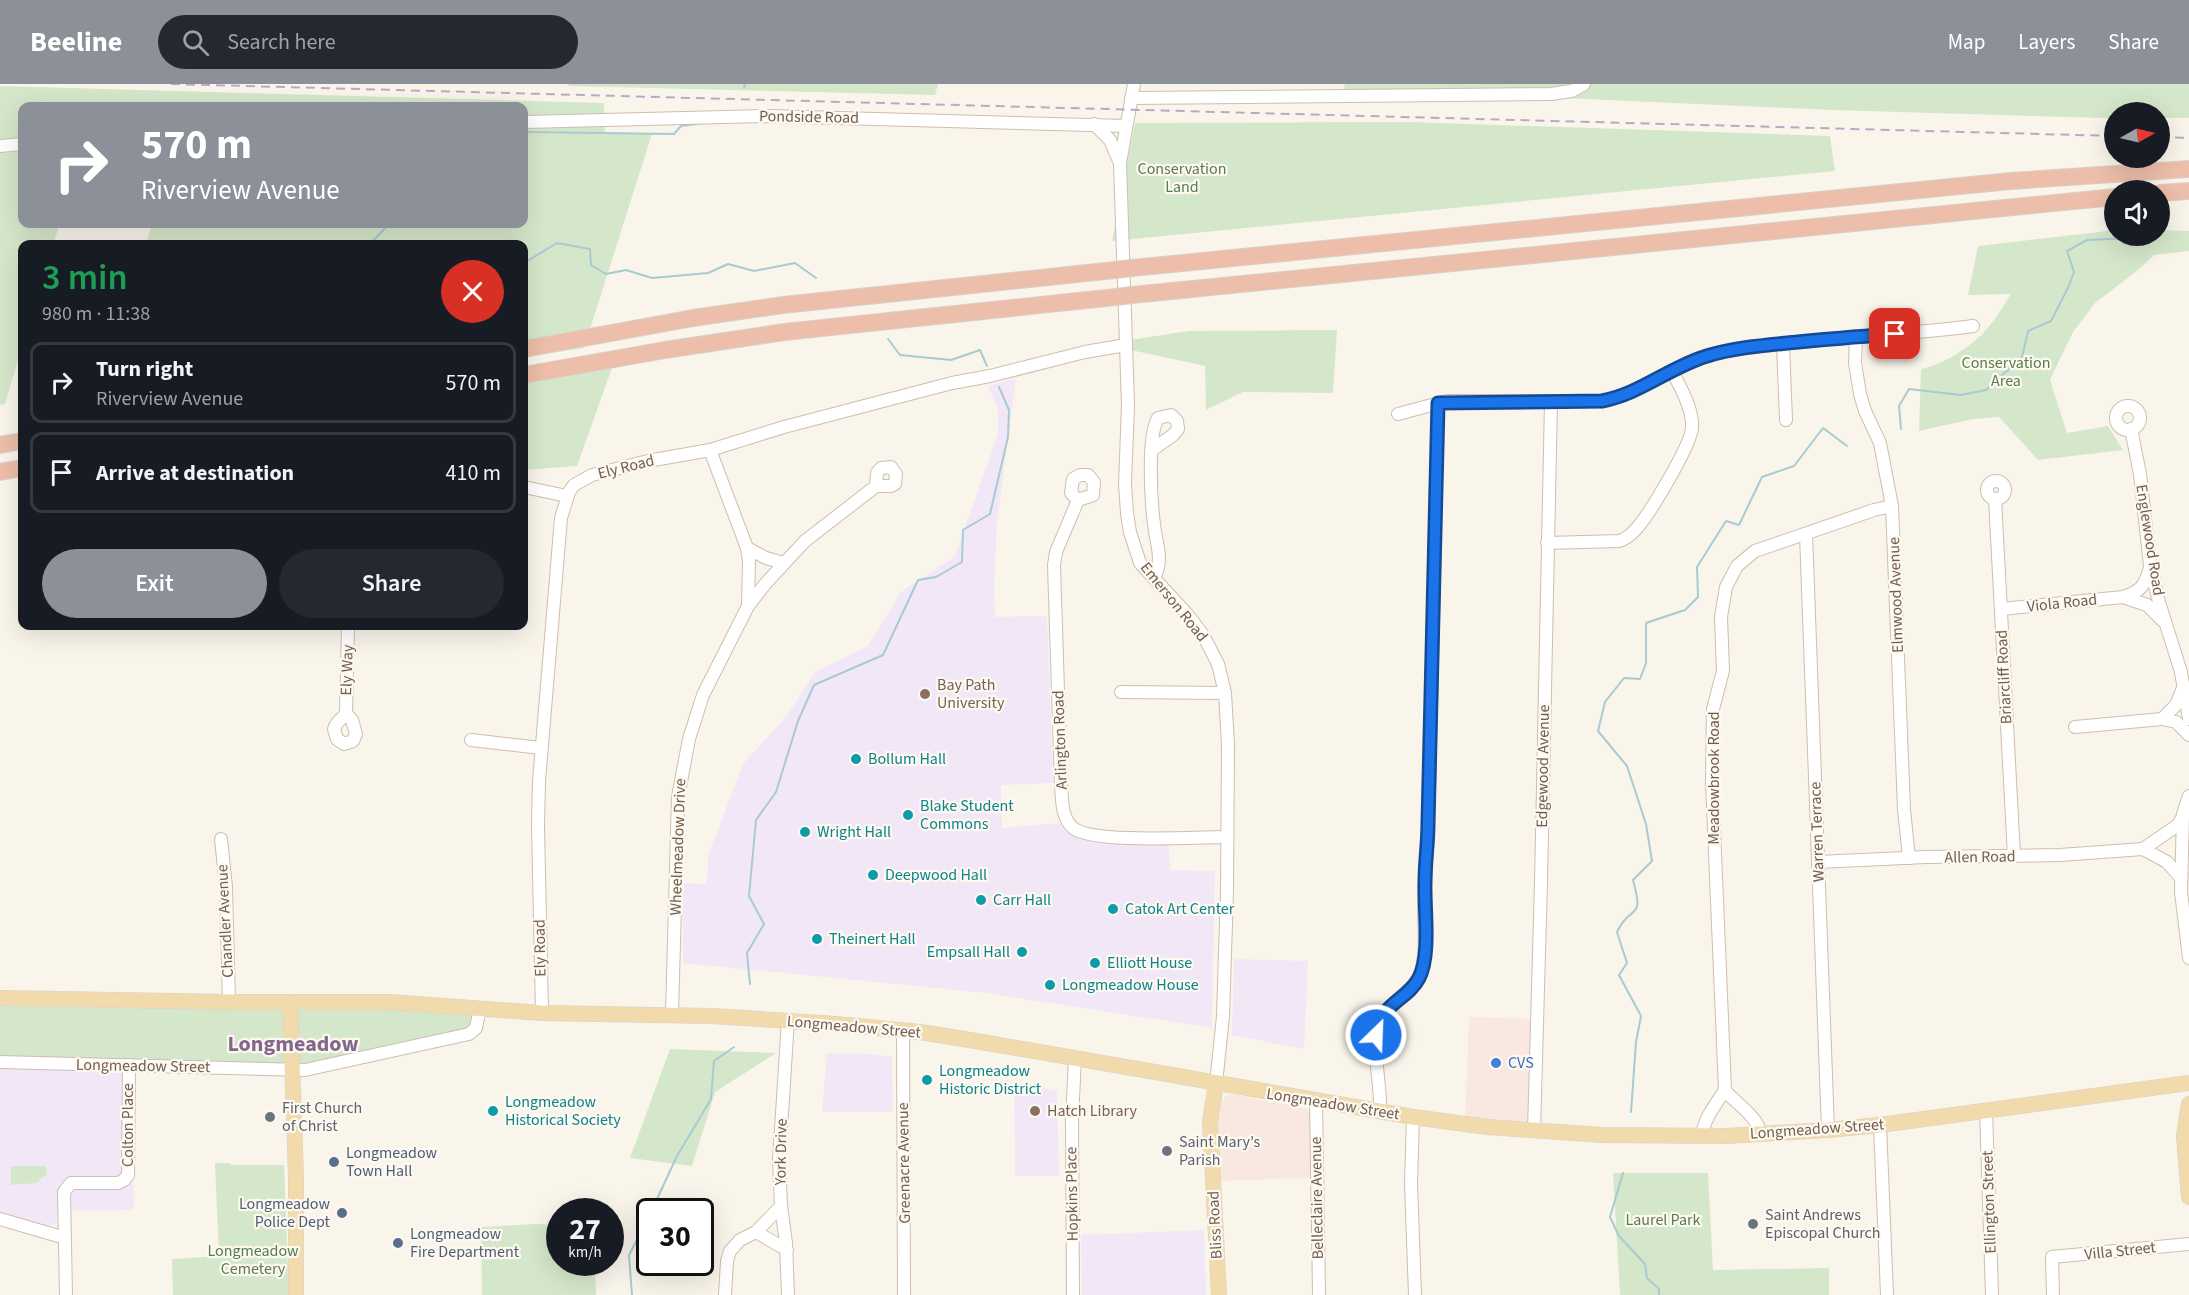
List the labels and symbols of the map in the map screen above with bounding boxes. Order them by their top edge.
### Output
north arrow [2104,102,2170,168]
street label: Pondside Road [759,105,859,129]
park label: Conservation Land [1138,158,1226,198]
pin [1869,308,1920,359]
park label: Conservation Area [1962,352,2050,392]
street label: Ely Road [595,449,657,485]
street label: Englewood Road [2130,483,2170,597]
street label: Elmwood Avenue [1883,537,1909,653]
street label: Emerson Road [1135,557,1213,647]
street label: Viola Road [2026,588,2098,618]
street label: Briarcliff Road [1991,629,2017,725]
street label: Ely Way [335,644,359,696]
place label: Bay Path University [937,674,1005,714]
marker: Bay Path University [918,687,932,701]
street label: Arlington Road [1047,690,1073,790]
street label: Edgewood Avenue [1531,704,1555,828]
street label: Meadowbrook Road [1703,711,1725,845]
place label: Bollum Hall [868,748,946,770]
marker: Bollum Hall [849,752,863,766]
street label: Wheelmeadow Drive [665,778,691,916]
street label: Warren Terrace [1804,781,1830,883]
place label: Blake Student Commons [920,795,1014,835]
marker: Blake Student Commons [901,808,915,822]
place label: Wright Hall [817,821,891,843]
marker: Wright Hall [798,825,812,839]
street label: Allen Road [1944,845,2016,869]
street label: Chandler Avenue [211,864,239,978]
place label: Deepwood Hall [885,864,987,886]
marker: Deepwood Hall [866,868,880,882]
place label: Carr Hall [993,889,1051,911]
marker: Carr Hall [974,893,988,907]
place label: Catok Art Center [1125,898,1235,920]
marker: Catok Art Center [1106,902,1120,916]
street label: Ely Road [528,919,552,977]
place label: Theinert Hall [829,928,916,950]
marker: Theinert Hall [810,932,824,946]
place label: Empsall Hall [927,941,1010,963]
marker: Empsall Hall [1015,945,1029,959]
place label: Elliott House [1107,952,1192,974]
marker: Elliott House [1088,956,1102,970]
place label: Longmeadow House [1062,974,1199,996]
marker: Longmeadow House [1043,978,1057,992]
position arrow [1344,1003,1408,1067]
street label: Longmeadow Street [786,1010,922,1044]
district label: Longmeadow [228,1028,358,1060]
place label: CVS [1508,1052,1534,1074]
street label: Longmeadow Street [76,1054,211,1078]
marker: CVS [1489,1056,1503,1070]
place label: Longmeadow Historic District [939,1060,1042,1100]
marker: Longmeadow Historic District [920,1073,934,1087]
street label: Colton Place [117,1083,139,1167]
street label: Longmeadow Street [1265,1083,1402,1125]
place label: Longmeadow Historical Society [505,1091,621,1131]
place label: First Church of Christ [282,1097,362,1137]
place label: Hatch Library [1047,1100,1137,1122]
street label: Greenacre Avenue [892,1102,916,1224]
marker: Longmeadow Historical Society [486,1104,500,1118]
marker: Hatch Library [1028,1104,1042,1118]
marker: First Church of Christ [263,1110,277,1124]
street label: Longmeadow Street [1749,1113,1885,1145]
street label: York Drive [769,1118,793,1187]
place label: Saint Mary’s Parish [1179,1131,1260,1171]
street label: Belleclaire Avenue [1305,1136,1329,1260]
place label: Longmeadow Town Hall [346,1142,438,1182]
marker: Saint Mary’s Parish [1160,1144,1174,1158]
street label: Hopkins Place [1060,1146,1084,1241]
street label: Ellington Street [1976,1149,2002,1254]
marker: Longmeadow Town Hall [327,1155,341,1169]
street label: Bliss Road [1202,1190,1228,1260]
place label: Longmeadow Police Dept [239,1193,331,1233]
speed limit sign: 30 [636,1198,714,1276]
place label: Saint Andrews Episcopal Church [1765,1204,1881,1244]
marker: Longmeadow Police Dept [335,1206,349,1220]
park label: Laurel Park [1625,1209,1701,1231]
marker: Saint Andrews Episcopal Church [1746,1217,1760,1231]
place label: Longmeadow Fire Department [410,1223,520,1263]
marker: Longmeadow Fire Department [391,1236,405,1250]
street label: Villa Street [2083,1236,2157,1266]
park label: Longmeadow Cemetery [207,1240,299,1280]

